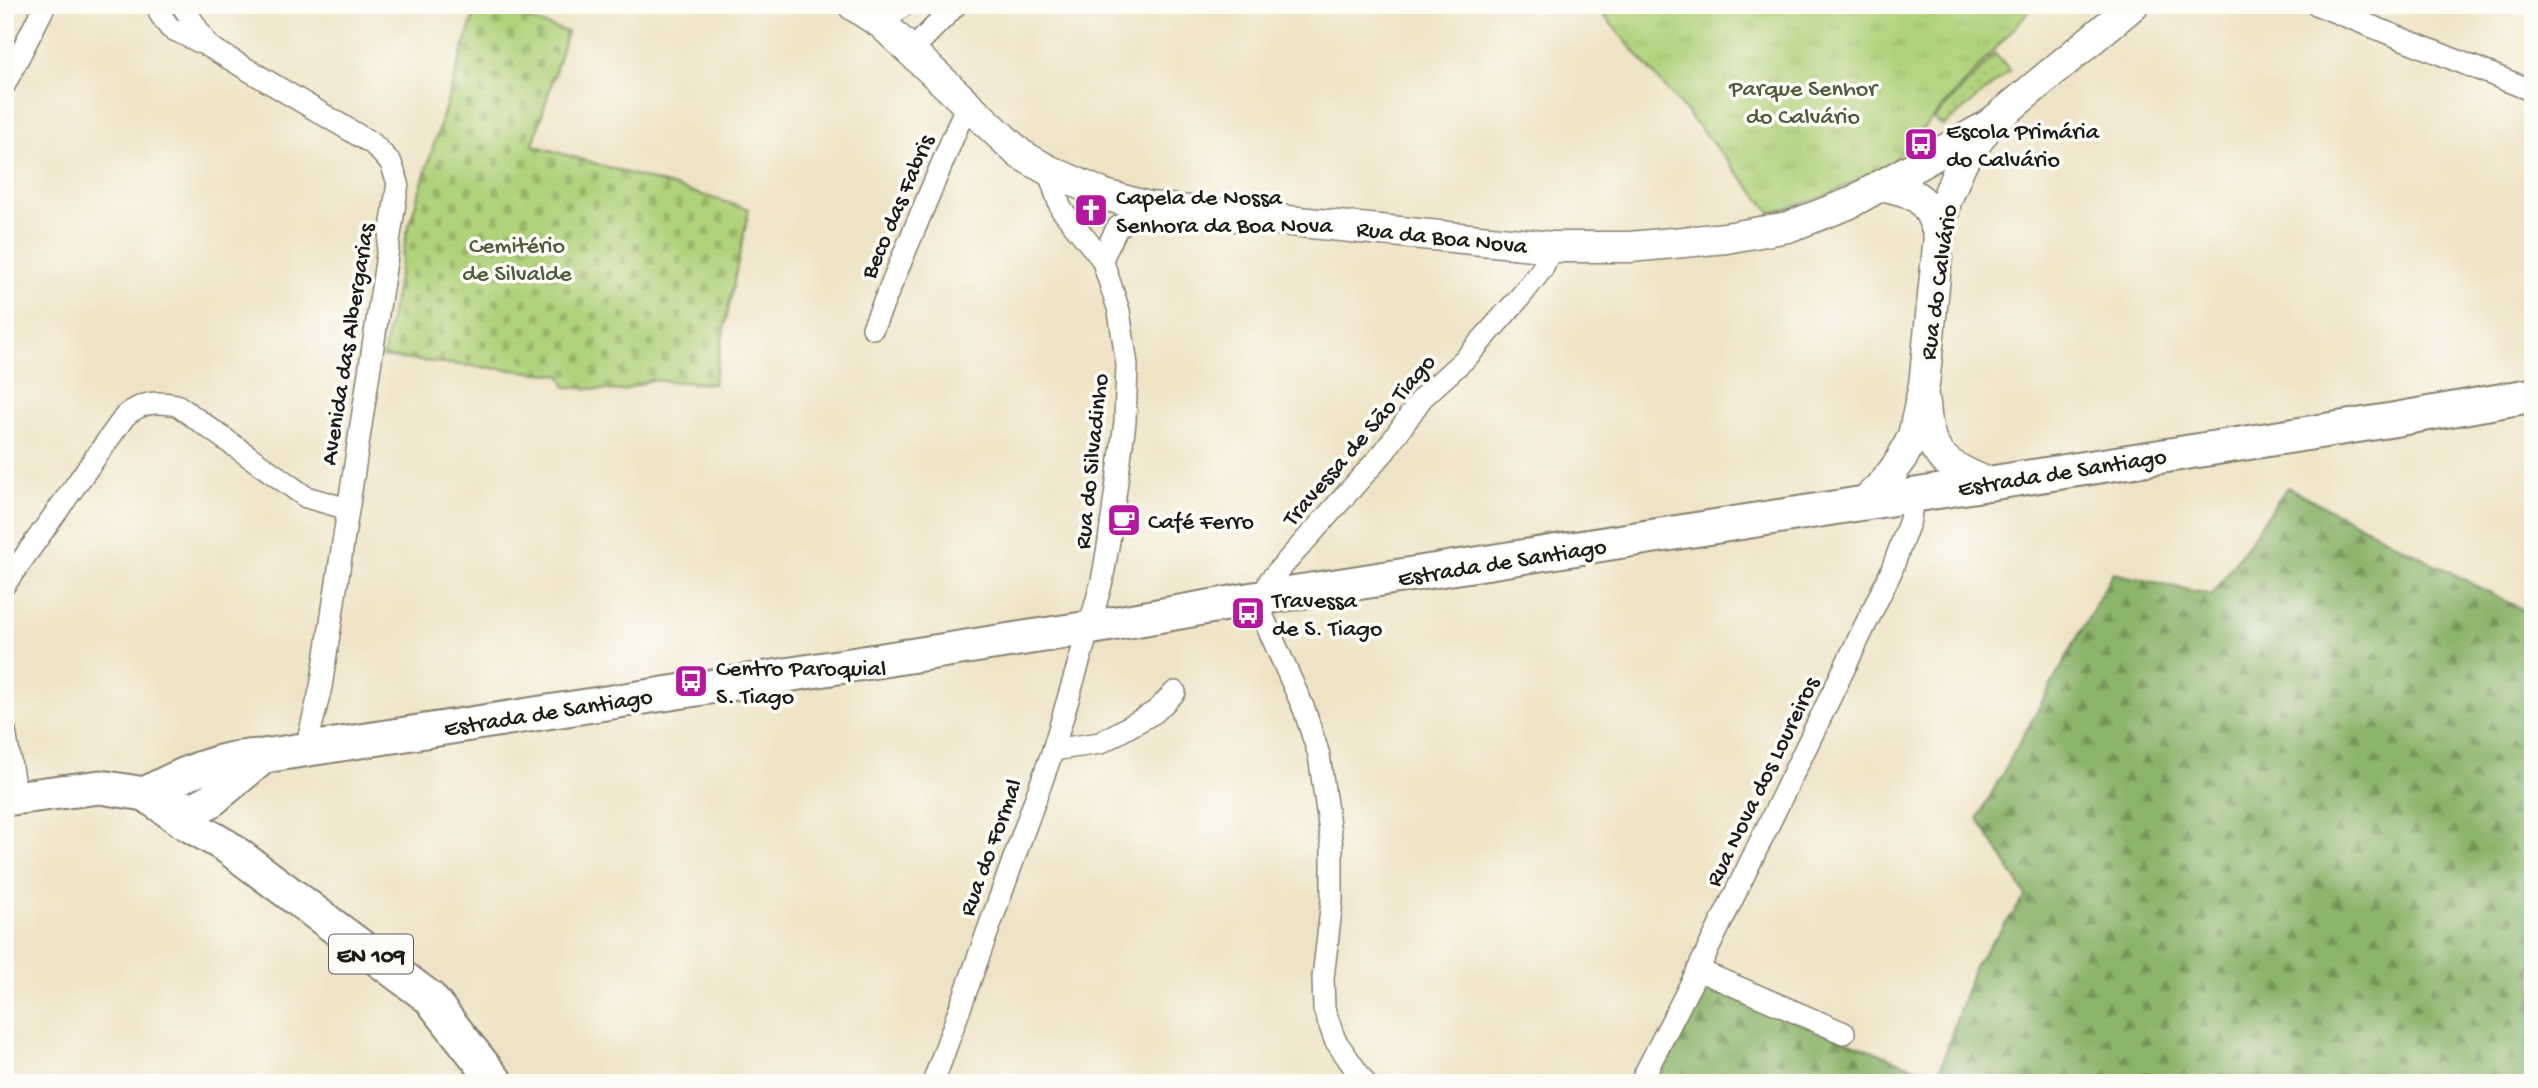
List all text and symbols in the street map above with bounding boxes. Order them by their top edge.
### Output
park label: Parque Senhor do Calvário [1728,76,1879,133]
place label: Escola Primária do Calvário [1946,119,2100,176]
bus stop icon: Escola Primária do Calvário [1902,125,1940,163]
street label: Beco das Fabris [855,130,943,285]
place label: Capela de Nossa Senhora da Boa Nova [1116,185,1333,242]
church icon: Capela de Nossa Senhora da Boa Nova [1072,191,1110,229]
street label: Rua do Calvário [1915,203,1966,362]
street label: Rua da Boa Nova [1355,216,1529,263]
street label: Avenida das Albergarias [316,220,383,468]
park label: Cemitério de Silvalde [462,233,572,290]
street label: Travessa de São Tiago [1276,349,1444,535]
street label: Rua do Silvadinho [1070,372,1117,551]
street label: Estrada de Santiago [1956,444,2169,505]
cafe icon: Café Ferro [1105,501,1143,539]
place label: Café Ferro [1148,509,1254,538]
street label: Estrada de Santiago [1396,534,1609,595]
place label: Travessa de S. Tiago [1270,588,1382,645]
bus stop icon: Travessa de S. Tiago [1229,594,1267,632]
place label: Centro Paroquial S. Tiago [716,656,886,713]
bus stop icon: Centro Paroquial S. Tiago [672,662,710,700]
street label: Rua Nova dos Loureiros [1701,672,1828,892]
street label: Estrada de Santiago [442,684,655,745]
street label: Rua do Formal [954,776,1031,921]
road number: EN 109 [329,934,413,973]

